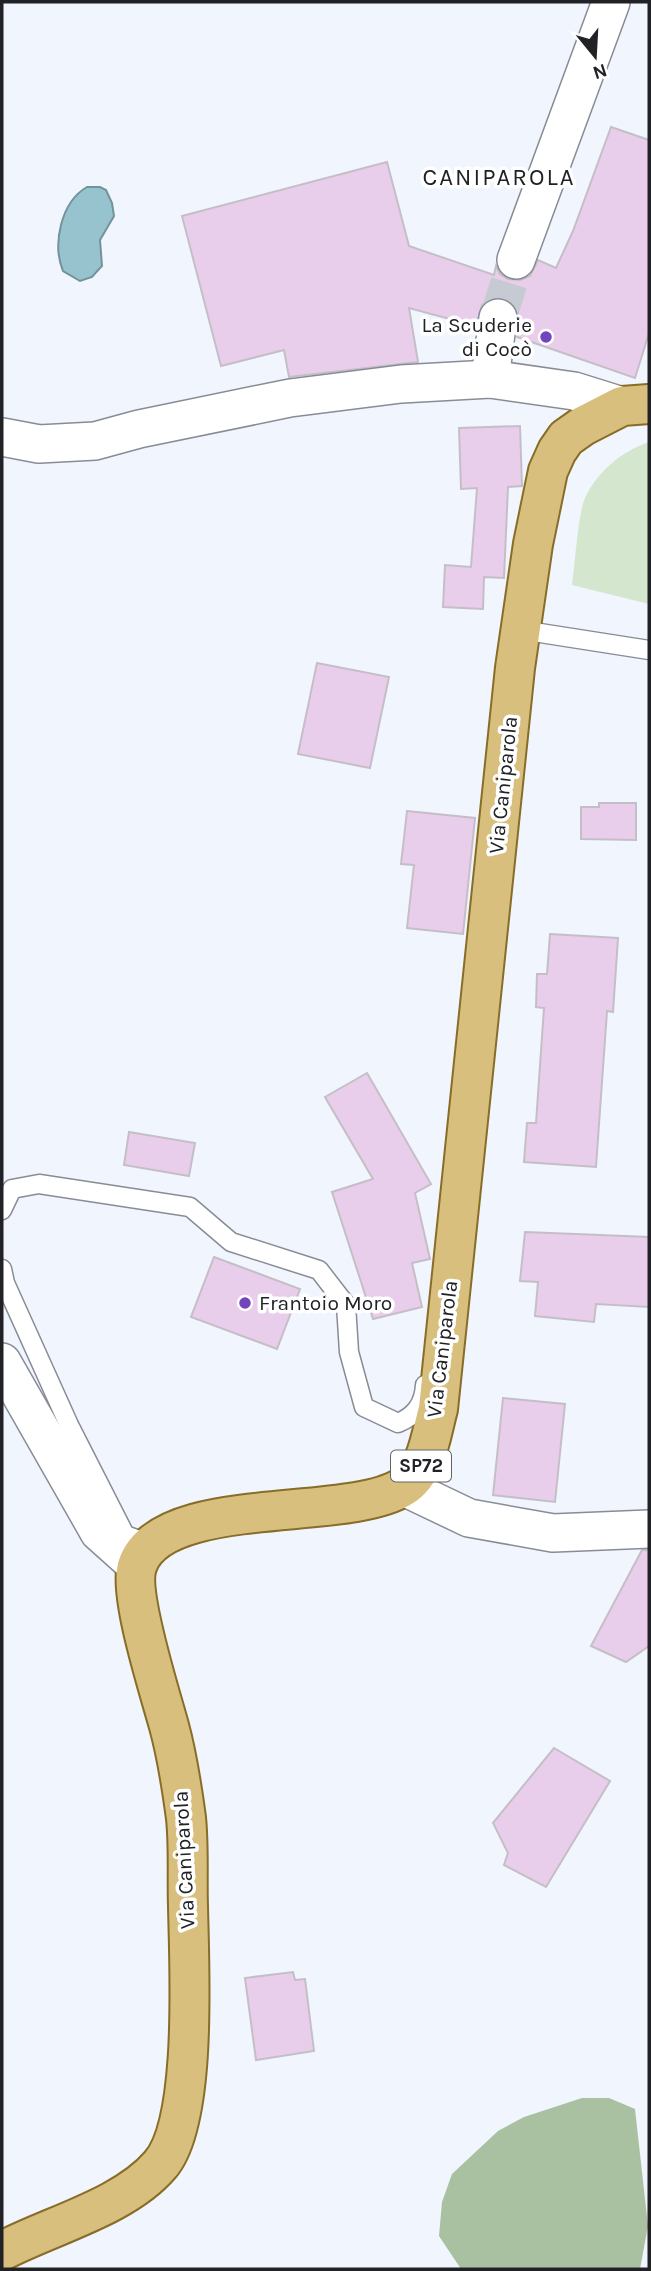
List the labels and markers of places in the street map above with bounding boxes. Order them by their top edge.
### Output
place label: La Scuderie di Cocò [422,313,532,361]
marker: La Scuderie di Cocò [538,329,554,345]
place label: Frantoio Moro [259,1291,392,1315]
marker: Frantoio Moro [237,1295,253,1311]

